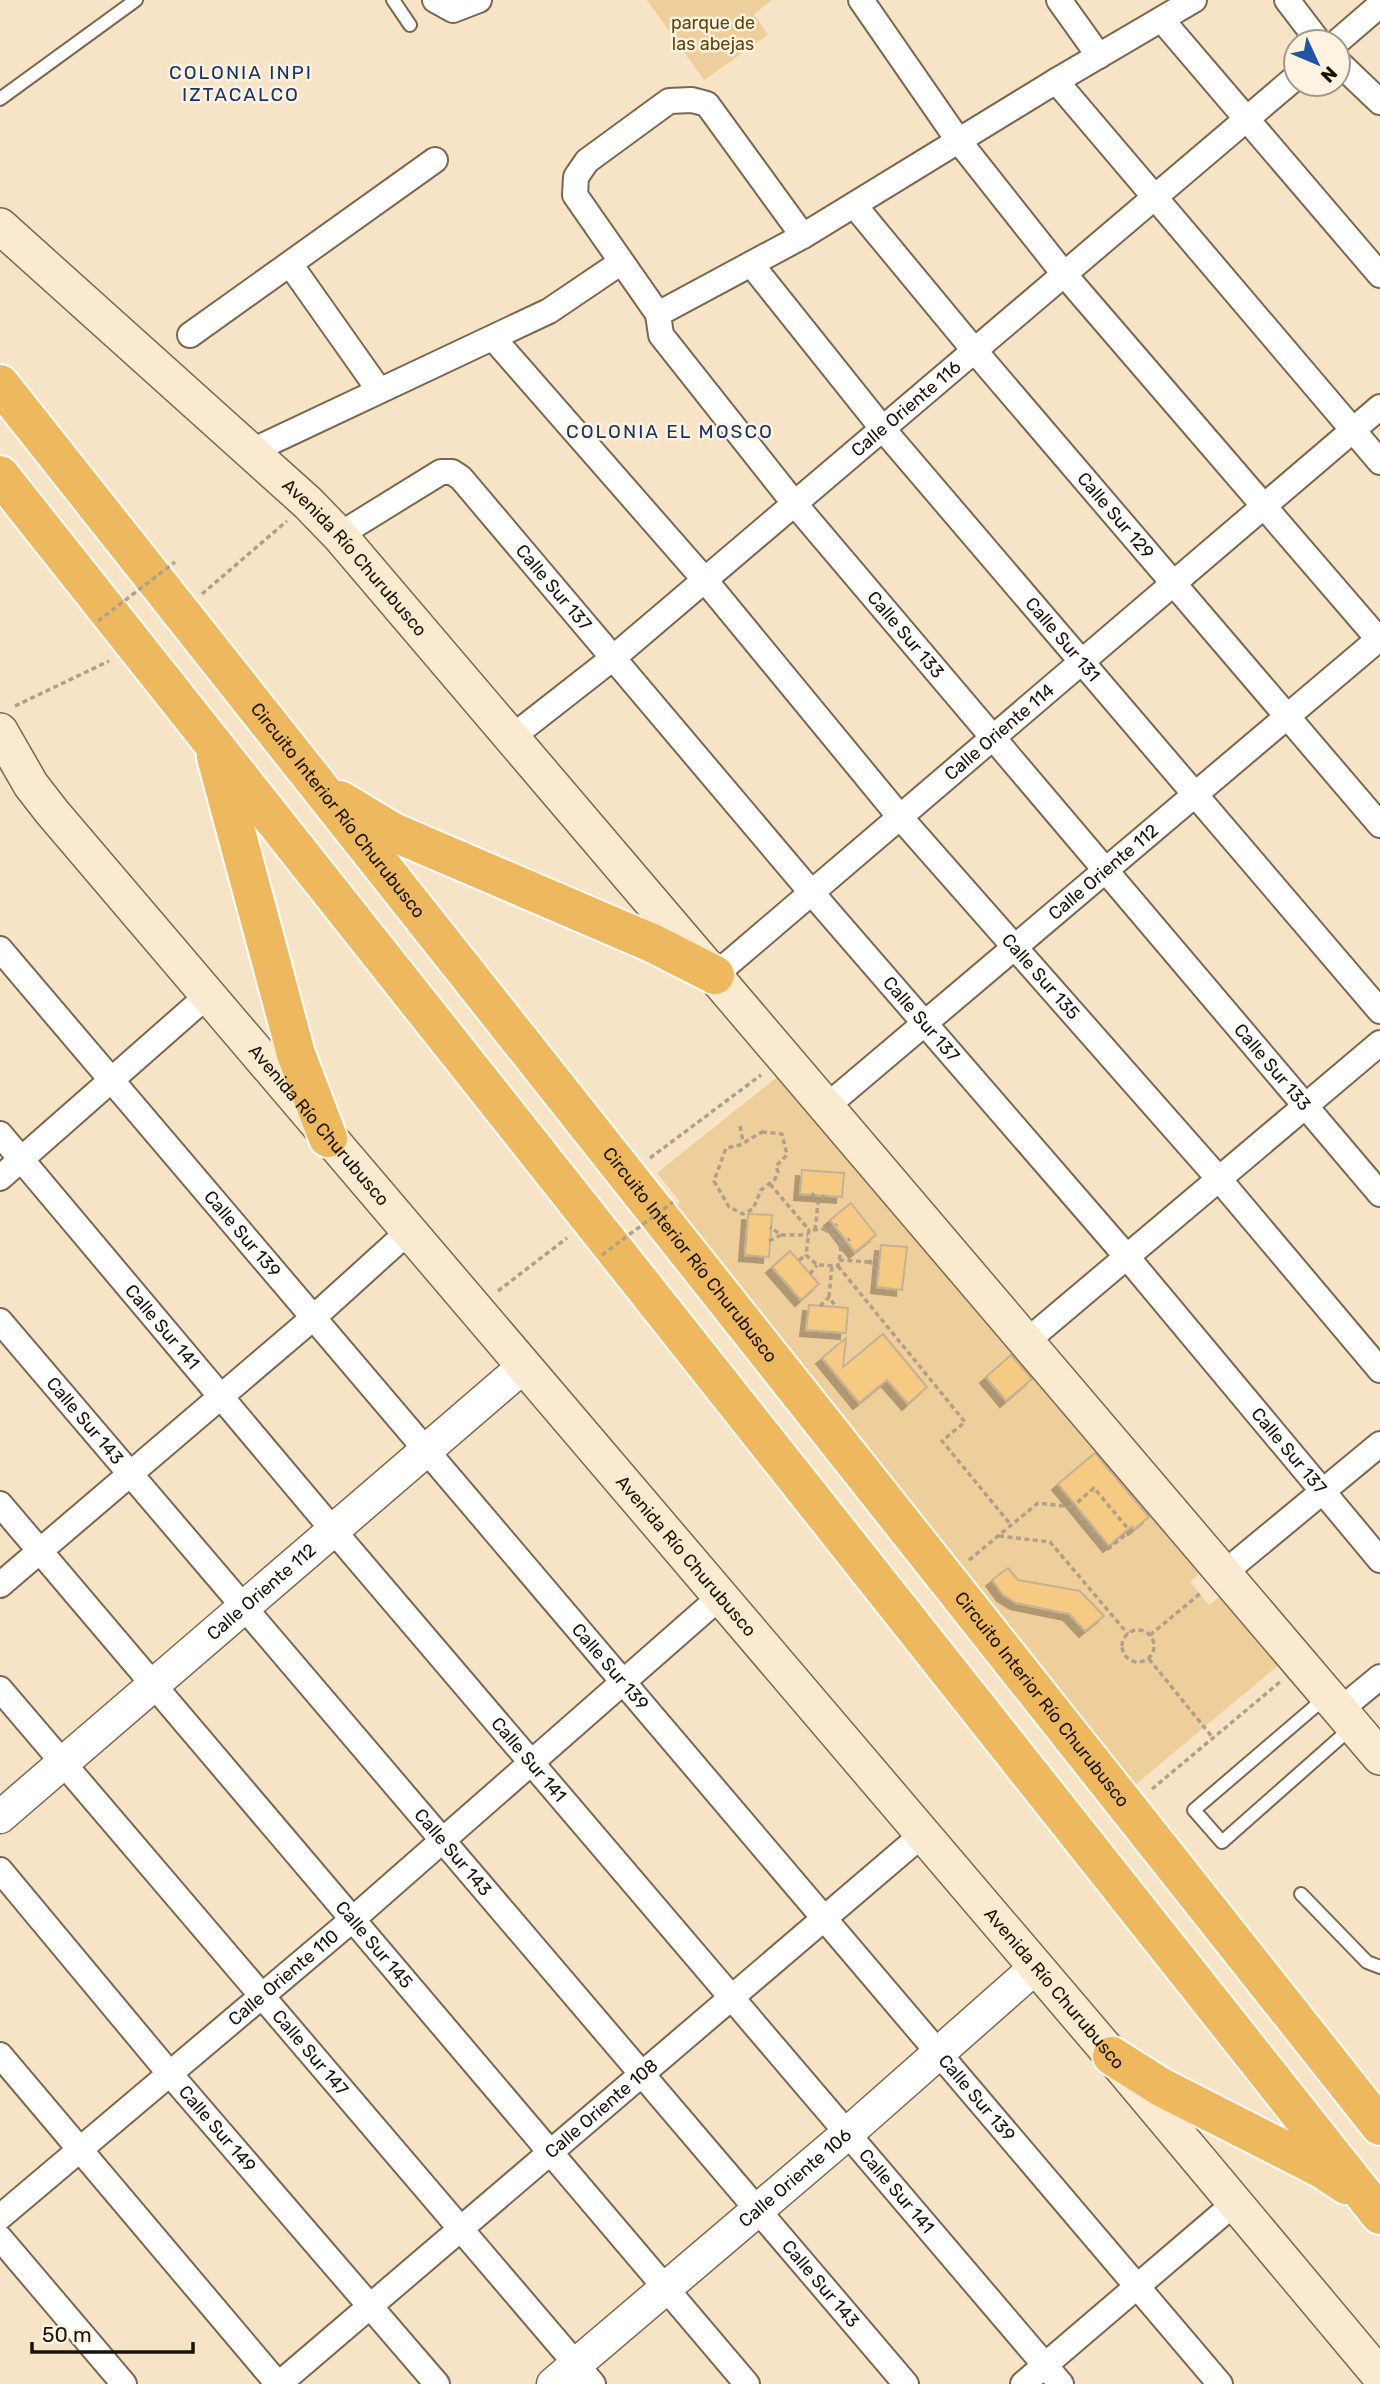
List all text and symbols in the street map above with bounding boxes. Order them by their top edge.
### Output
park label: parque de las abejas [671,12,755,55]
north arrow [1282,28,1352,98]
district label: COLONIA INPI IZTACALCO [169,61,313,106]
text: N [1316,62,1342,87]
street label: Calle Oriente 116 [847,356,966,462]
district label: COLONIA EL MOSCO [566,420,774,443]
street label: Calle Sur 129 [1072,468,1159,563]
street label: Avenida Río Churubusco [278,474,432,641]
street label: Calle Sur 137 [511,540,596,635]
street label: Calle Sur 133 [862,587,949,683]
street label: Calle Sur 131 [1020,593,1105,686]
street label: Calle Oriente 114 [940,679,1059,785]
street label: Circuito Interior Río Churubusco [246,698,430,923]
street label: Calle Oriente 112 [1044,819,1163,925]
street label: Calle Sur 135 [997,929,1084,1024]
street label: Calle Sur 137 [878,972,964,1066]
street label: Calle Sur 133 [1229,1019,1316,1115]
street label: Avenida Río Churubusco [244,1040,394,1210]
street label: Circuito Interior Río Churubusco [598,1143,782,1367]
street label: Calle Sur 139 [199,1186,285,1282]
street label: Calle Sur 141 [120,1280,204,1374]
street label: Calle Sur 143 [42,1373,128,1469]
street label: Calle Sur 137 [1246,1403,1331,1498]
street label: Avenida Río Churubusco [611,1471,761,1641]
street label: Calle Oriente 112 [202,1539,321,1645]
street label: Circuito Interior Río Churubusco [950,1587,1134,1811]
street label: Calle Sur 139 [567,1619,653,1715]
street label: Calle Sur 141 [486,1713,571,1806]
street label: Calle Sur 143 [409,1804,496,1900]
street label: Calle Sur 145 [331,1896,417,1993]
street label: Avenida Río Churubusco [980,1903,1129,2074]
street label: Calle Oriente 110 [224,1925,343,2031]
street label: Calle Sur 147 [268,2005,353,2100]
street label: Calle Sur 139 [934,2050,1020,2146]
street label: Calle Oriente 108 [540,2054,662,2163]
street label: Calle Sur 149 [174,2081,261,2177]
street label: Calle Oriente 106 [734,2124,856,2232]
street label: Calle Sur 141 [854,2144,939,2238]
street label: Calle Sur 143 [777,2236,864,2332]
scale bar [32,2310,192,2354]
text: 50 m [42,2322,92,2347]

